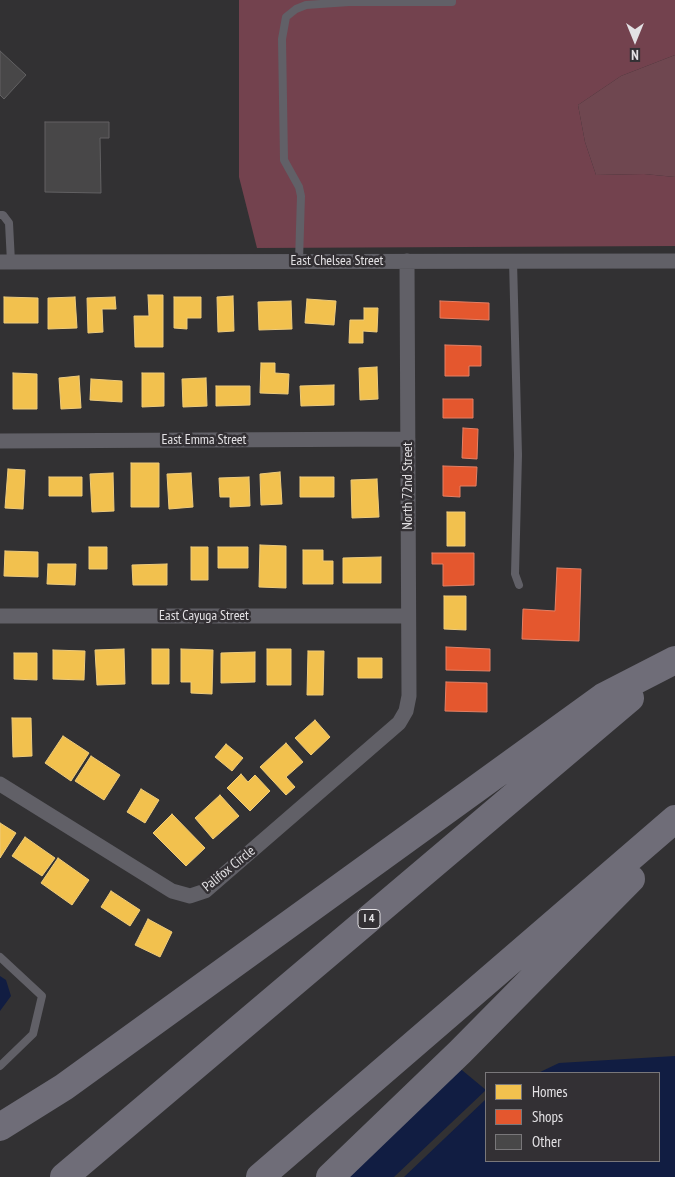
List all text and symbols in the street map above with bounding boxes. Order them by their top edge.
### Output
north arrow [610,15,660,65]
text: N [631,46,639,64]
street label: East Chelsea Street [291,253,383,269]
street label: East Emma Street [162,432,246,448]
street label: North 72nd Street [400,442,416,530]
street label: East Cayuga Street [159,608,249,624]
street label: Palifox Circle [199,843,259,895]
road number: I 4 [358,910,380,929]
legend [485,1072,660,1162]
text: Homes [532,1082,568,1101]
text: Shops [532,1107,563,1126]
text: Other [532,1132,561,1151]

